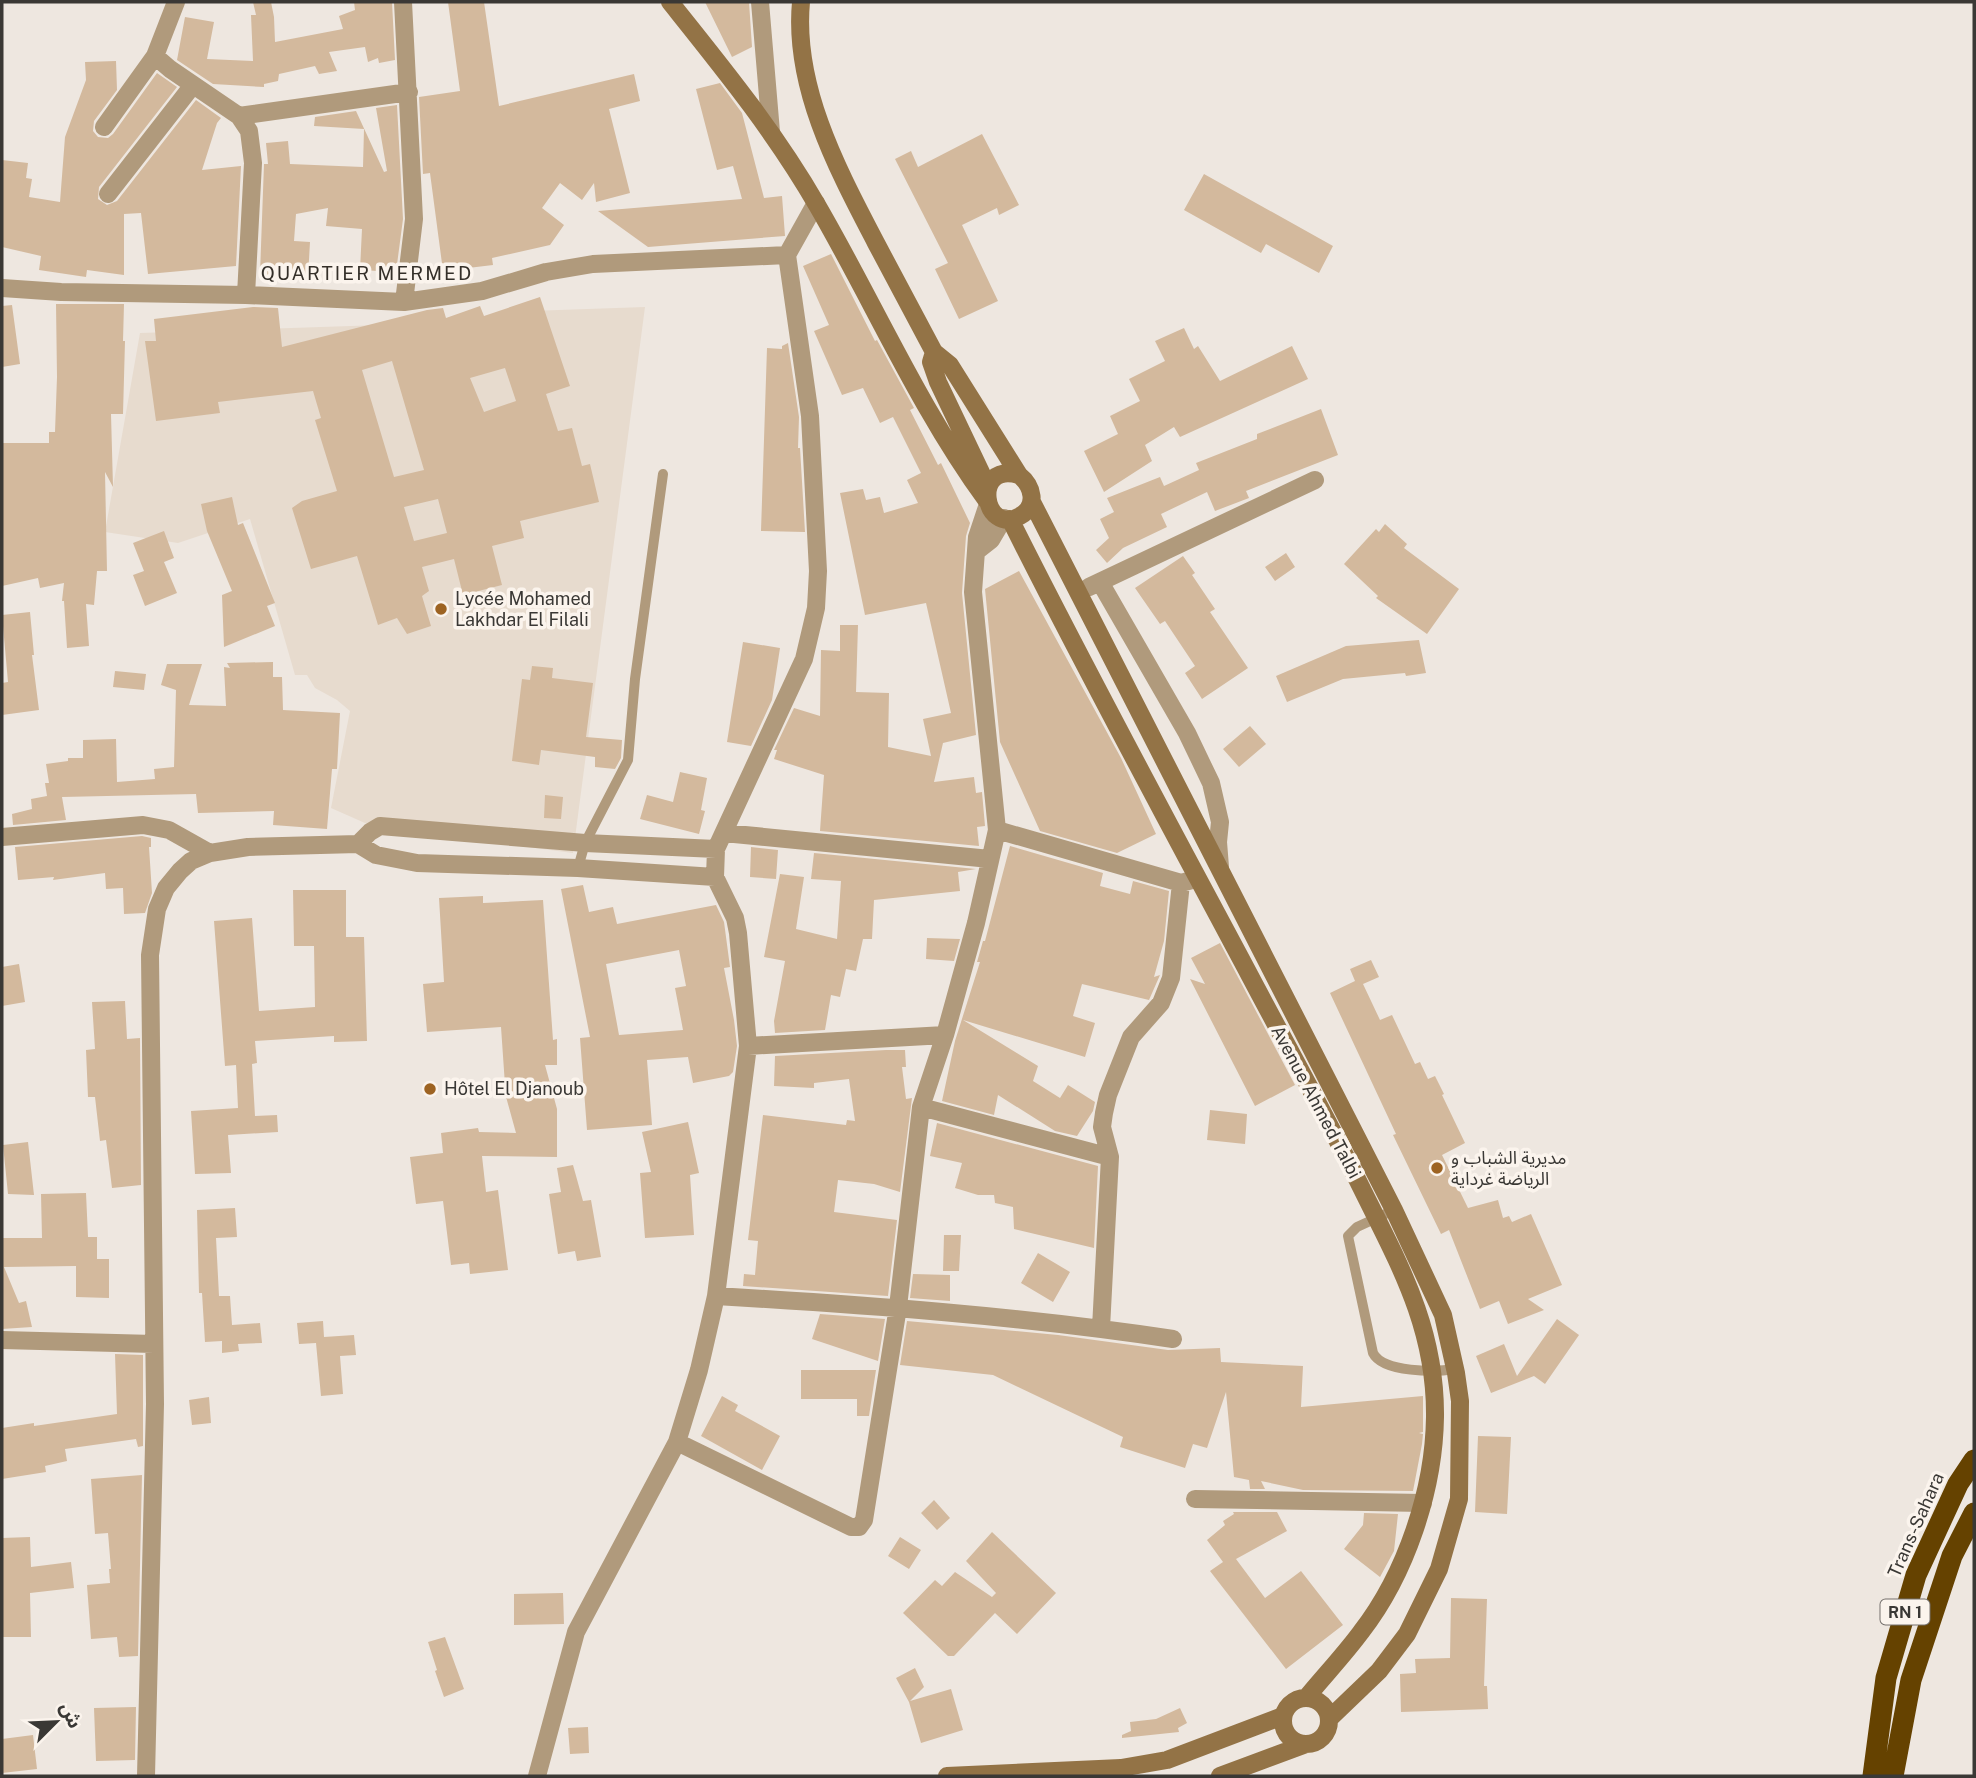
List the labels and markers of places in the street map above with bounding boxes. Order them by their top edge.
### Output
place label: Lycée Mohamed Lakhdar El Filali [455,588,591,630]
marker: Lycée Mohamed Lakhdar El Filali [433,601,449,617]
place label: Hôtel El Djanoub [444,1078,584,1099]
marker: Hôtel El Djanoub [422,1081,438,1097]
place label: مديرية الشباب و الرياضة غرداية [1451,1147,1566,1190]
marker: مديرية الشباب و الرياضة غرداية [1429,1160,1445,1176]

